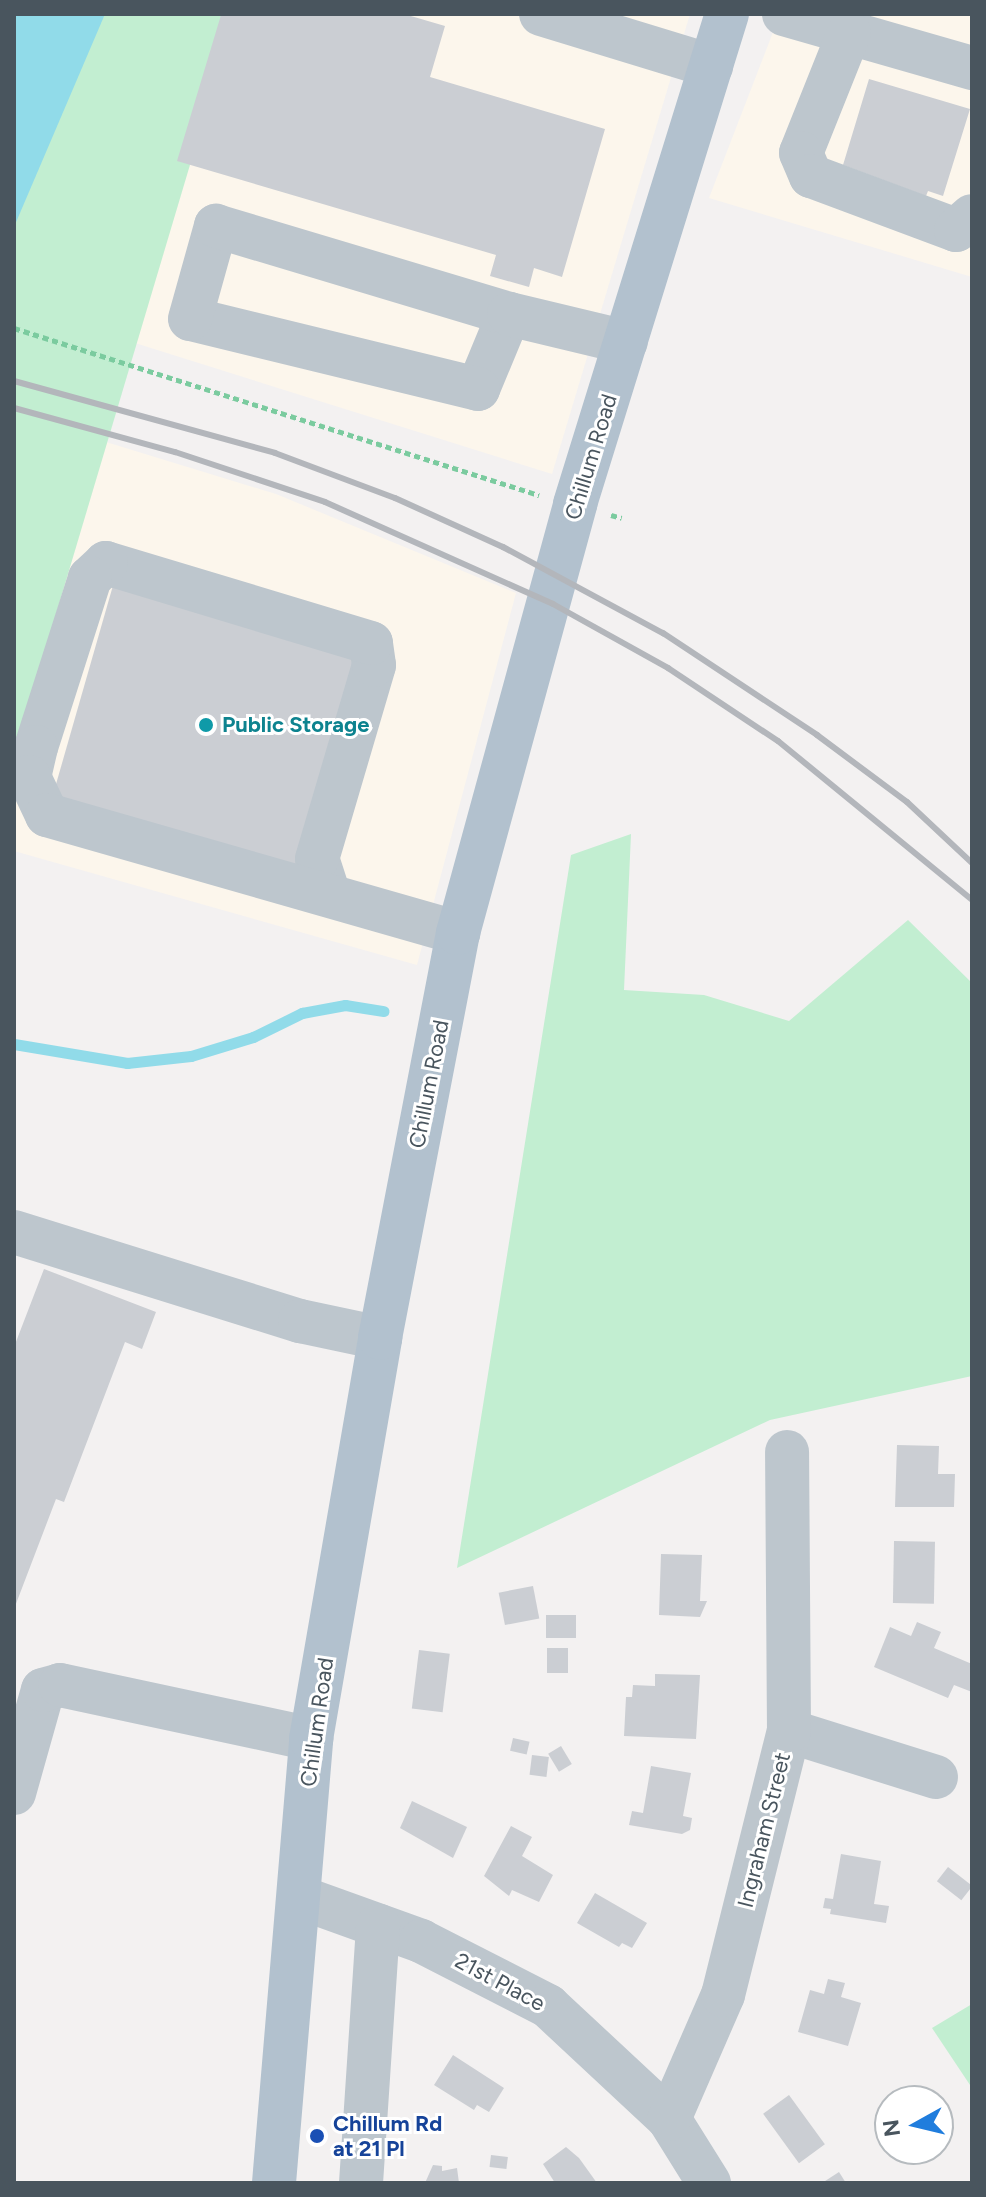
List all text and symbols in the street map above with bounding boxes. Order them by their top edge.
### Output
street label: Chillum Road [559,391,623,523]
place label: Public Storage [222,712,370,738]
marker: Public Storage [197,716,215,734]
street label: Chillum Road [404,1018,454,1150]
street label: Chillum Road [295,1656,339,1788]
street label: Ingraham Street [732,1750,796,1910]
street label: 21st Place [450,1947,550,2017]
north arrow [874,2085,954,2165]
place label: Chillum Rd at 21 Pl [333,2110,442,2162]
text: N [877,2118,906,2138]
marker: Chillum Rd at 21 Pl [308,2127,326,2145]

